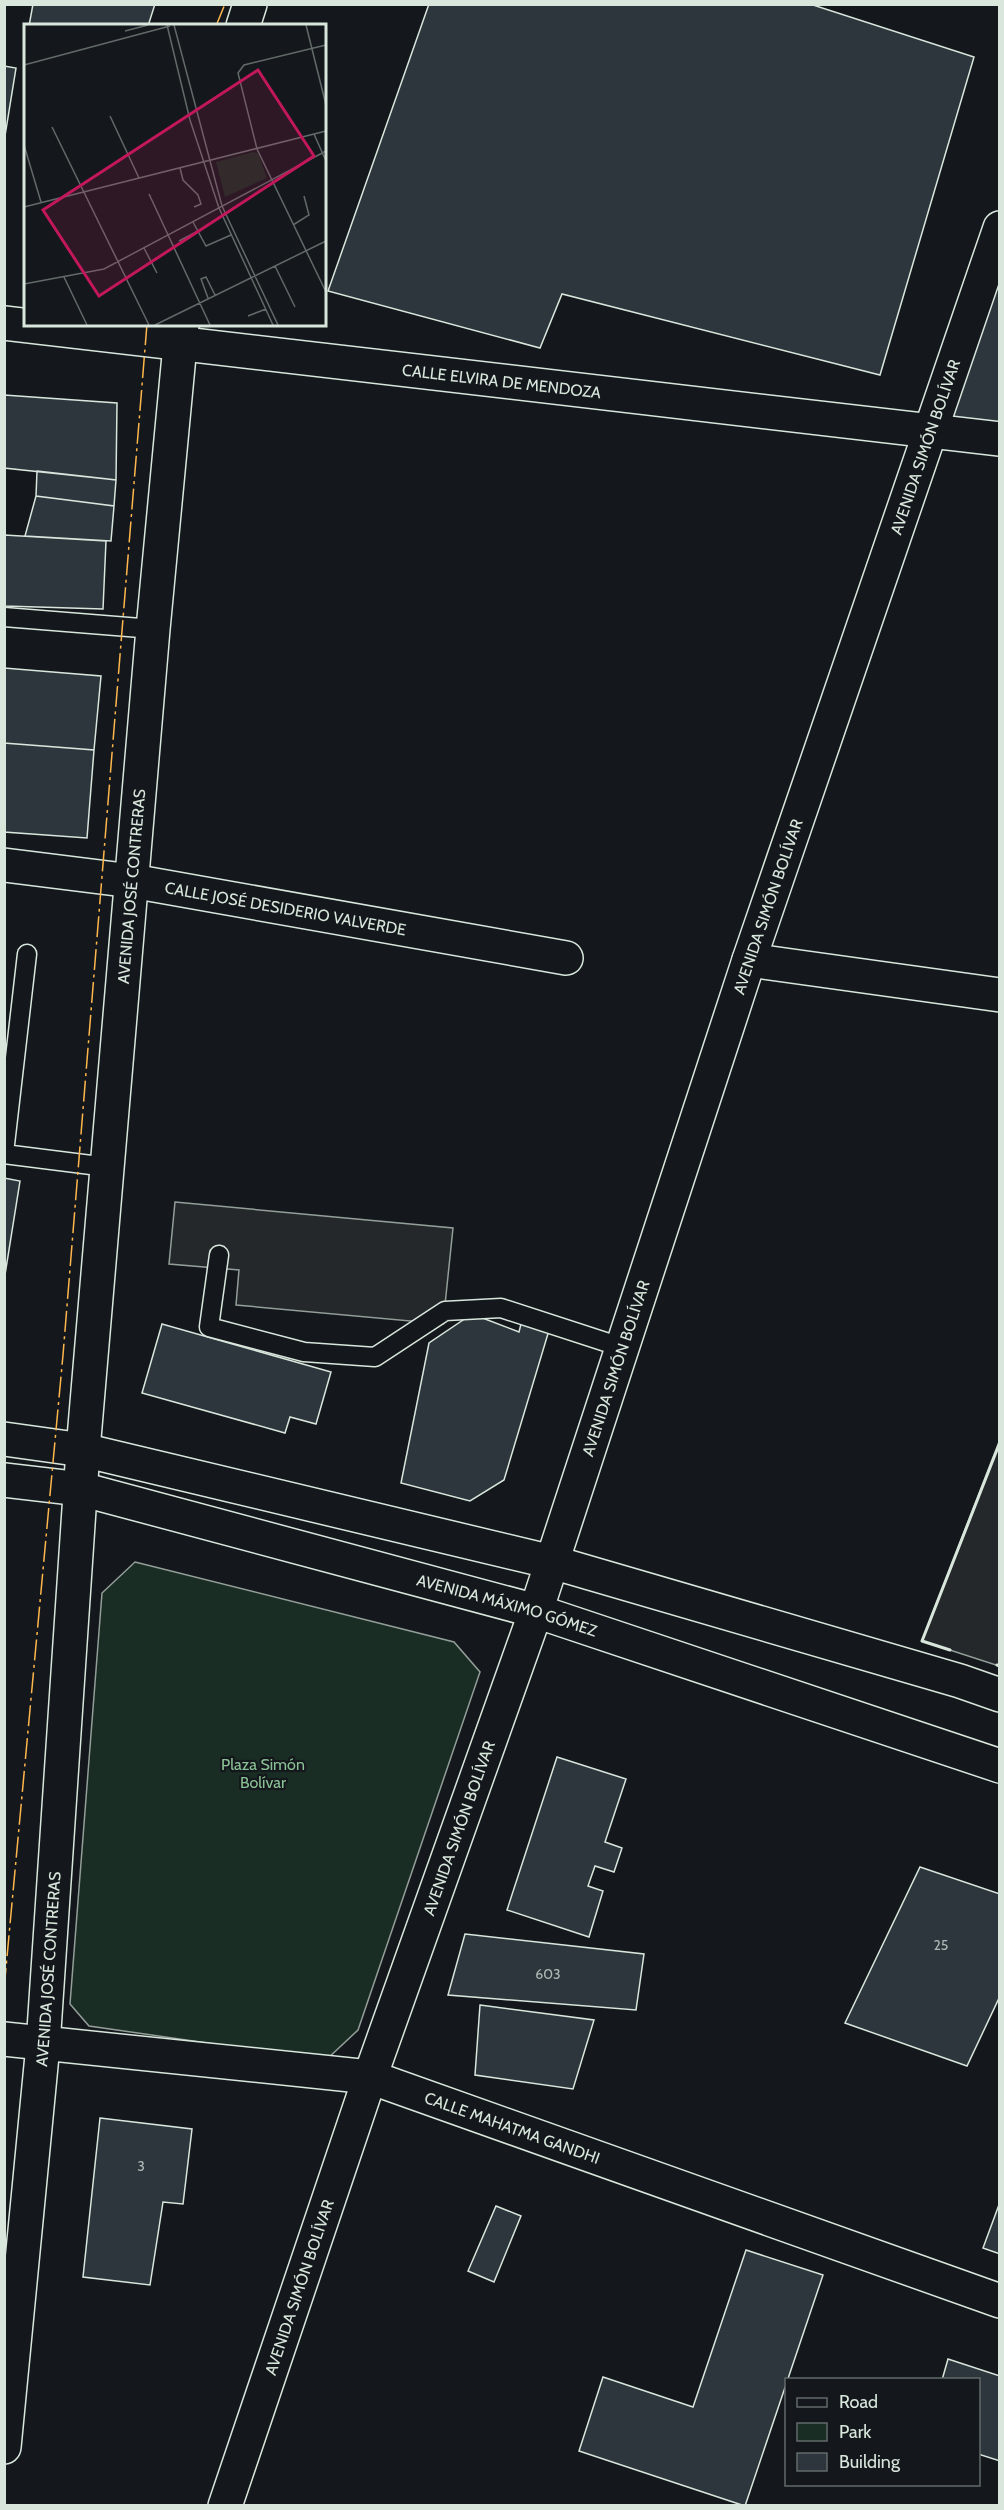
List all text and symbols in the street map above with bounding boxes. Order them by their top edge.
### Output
inset map [24,24,326,326]
street label: AVENIDA SIMÓN BOLÍVAR [886,356,964,537]
street label: CALLE ELVIRA DE MENDOZA [401,360,602,402]
street label: AVENIDA JOSÉ CONTRERAS [113,788,149,984]
street label: AVENIDA SIMÓN BOLÍVAR [729,816,806,997]
street label: CALLE JOSÉ DESIDERIO VALVERDE [163,878,408,939]
street label: AVENIDA SIMÓN BOLÍVAR [578,1277,653,1459]
street label: AVENIDA MÁXIMO GÓMEZ [415,1570,600,1640]
street label: AVENIDA SIMÓN BOLÍVAR [419,1738,499,1918]
park label: Plaza Simón Bolívar [221,1755,305,1792]
street label: AVENIDA JOSÉ CONTRERAS [31,1871,64,2067]
house number: 25 [934,1936,948,1954]
house number: 603 [535,1965,561,1983]
street label: CALLE MAHATMA GANDHI [422,2088,603,2168]
house number: 3 [137,2157,145,2175]
street label: AVENIDA SIMÓN BOLÍVAR [261,2197,338,2377]
legend [785,2378,980,2486]
text: Road [839,2391,878,2413]
text: Park [839,2421,872,2443]
text: Building [839,2451,901,2473]

